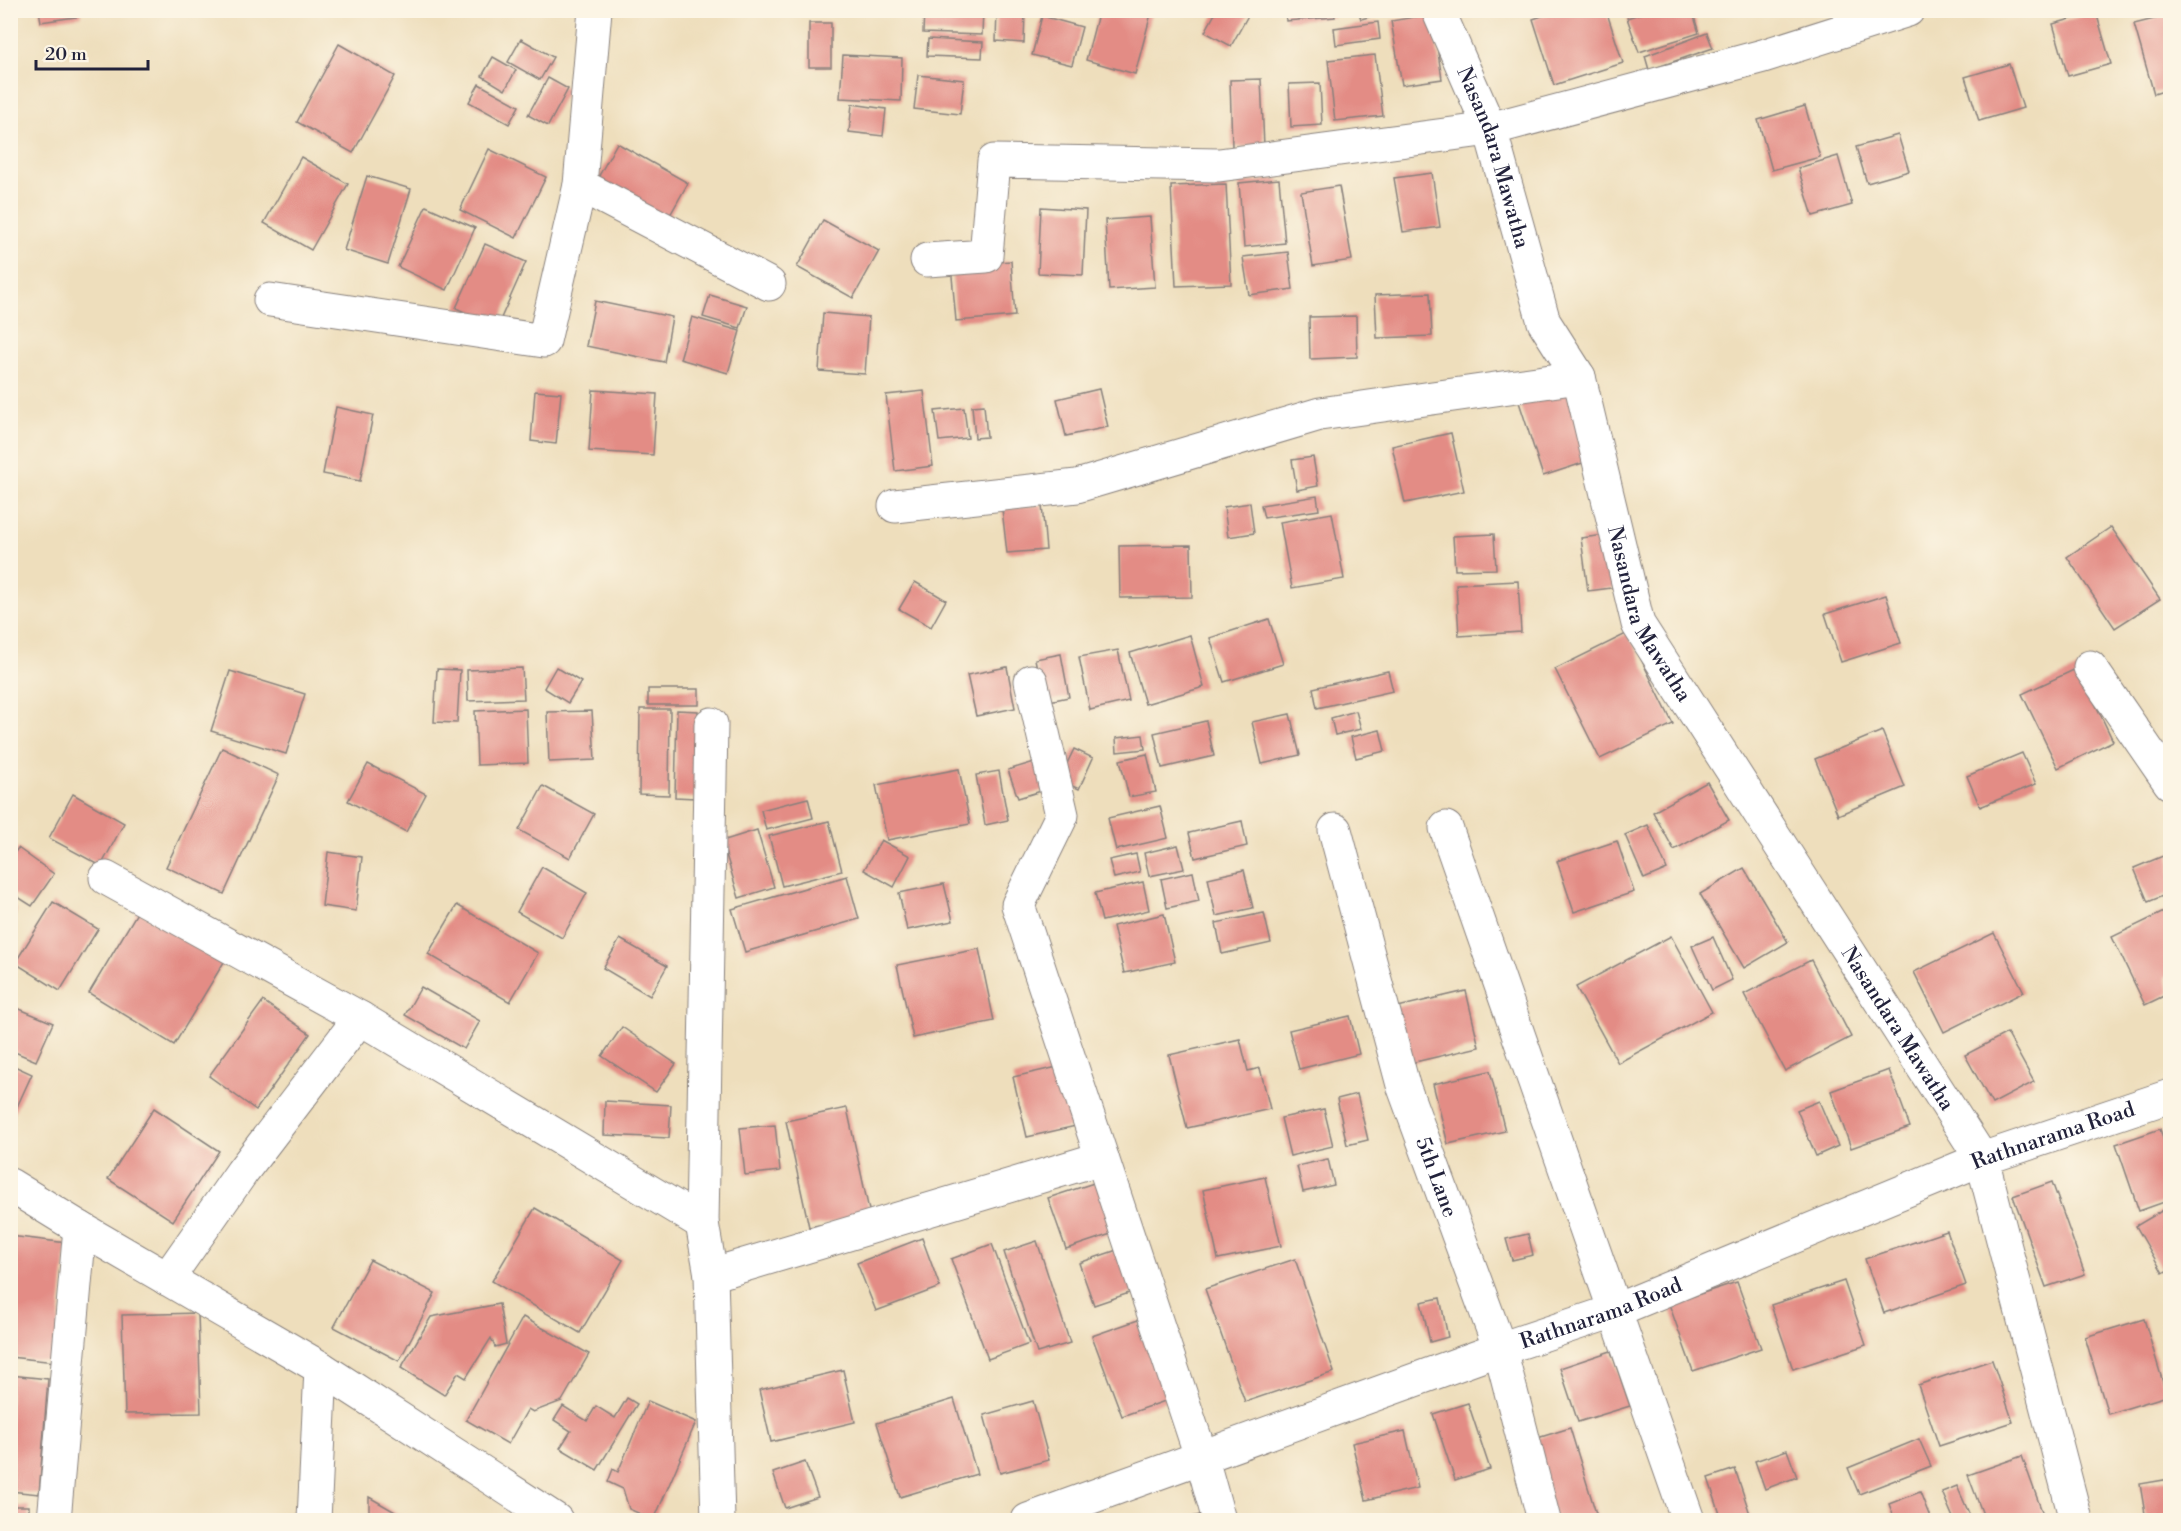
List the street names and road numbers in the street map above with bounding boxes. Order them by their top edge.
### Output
street label: Nasandara Mawatha [1450,63,1535,252]
street label: Nasandara Mawatha [1601,524,1697,707]
street label: Nasandara Mawatha [1835,942,1960,1116]
street label: Rathnarama Road [1967,1097,2138,1176]
street label: 5th Lane [1409,1134,1463,1221]
street label: Rathnarama Road [1517,1272,1686,1355]

